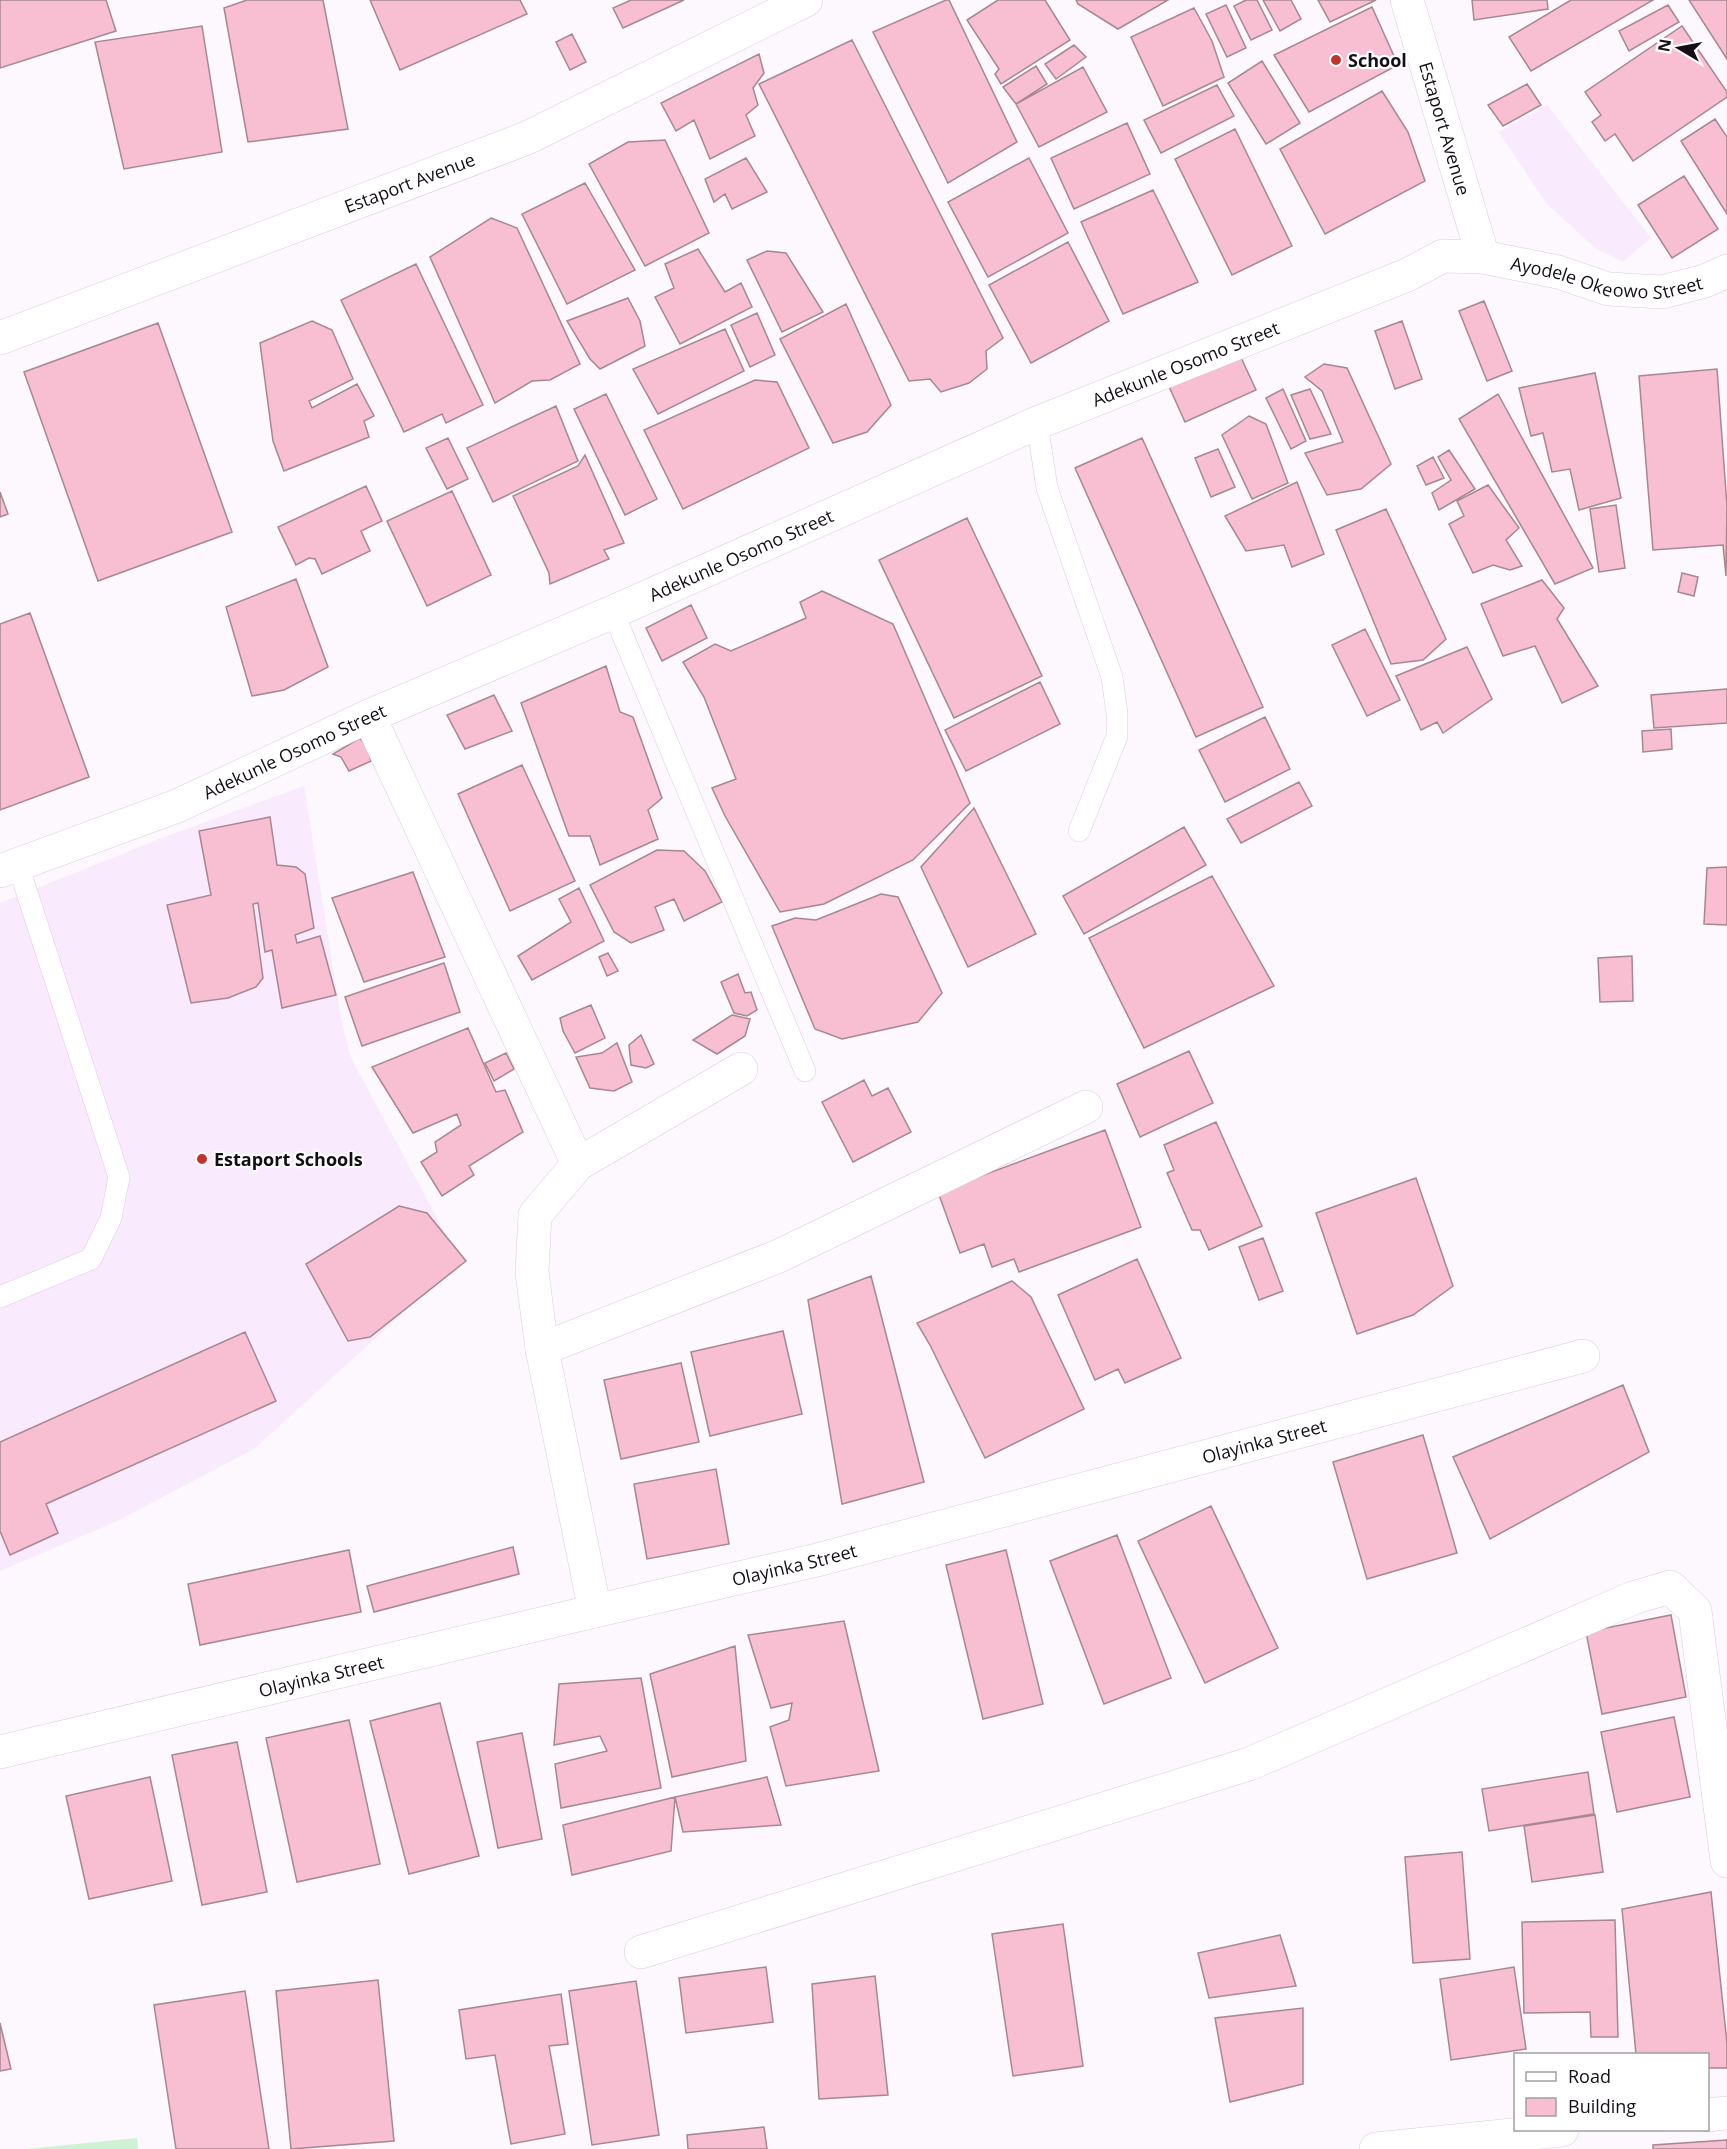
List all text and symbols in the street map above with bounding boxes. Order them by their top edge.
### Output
north arrow [1649,18,1709,78]
text: N [1652,37,1676,54]
place label: School [1348,48,1407,72]
marker: School [1329,53,1343,67]
street label: Estaport Avenue [1414,59,1476,198]
street label: Estaport Avenue [341,147,478,218]
street label: Ayodele Okeowo Street [1509,251,1705,304]
street label: Adekunle Osomo Street [1089,315,1282,412]
street label: Adekunle Osomo Street [645,503,837,606]
street label: Adekunle Osomo Street [199,698,389,804]
place label: Estaport Schools [214,1147,363,1171]
marker: Estaport Schools [195,1152,209,1166]
street label: Olayinka Street [1199,1413,1329,1469]
street label: Olayinka Street [729,1538,859,1591]
street label: Olayinka Street [256,1650,386,1702]
legend [1514,2053,1709,2131]
text: Road [1568,2064,1611,2088]
text: Building [1568,2094,1636,2118]

